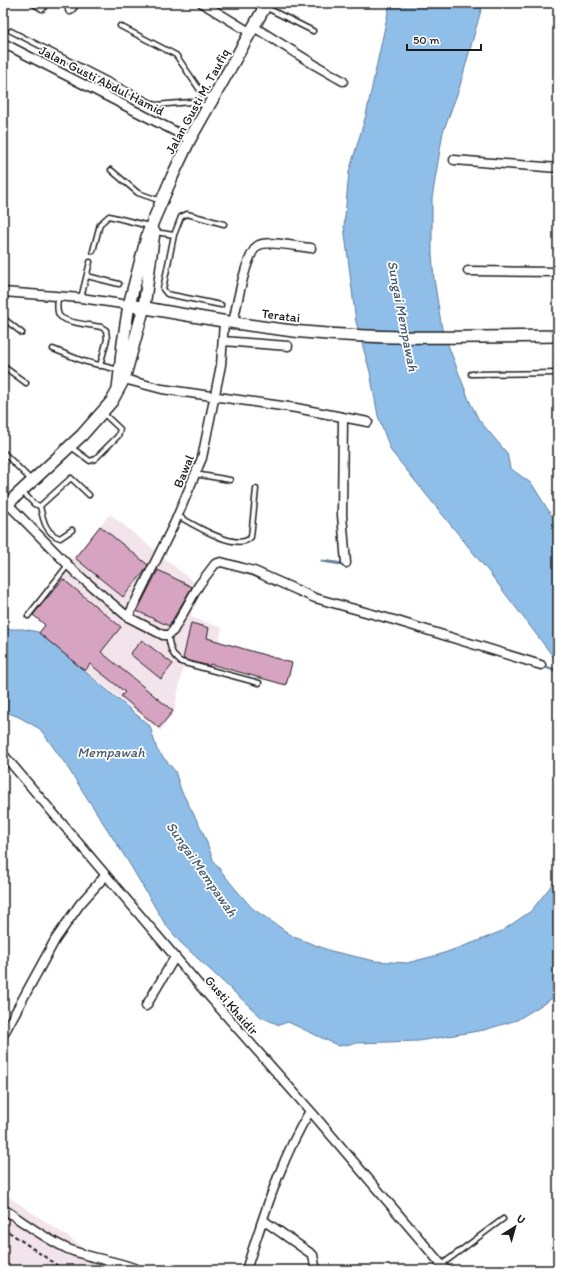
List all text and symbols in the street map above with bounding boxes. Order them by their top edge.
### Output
scale bar [407,26,481,52]
text: 50 m [413,33,439,47]
street label: Jalan Gusti Abdul Hamid [37,42,167,119]
street label: Jalan Gusti M. Taufiq [162,46,233,157]
water label: Sungai Mempawah [383,259,422,373]
street label: Teratai [261,306,301,325]
street label: Bawal [170,452,197,490]
water label: Mempawah [77,744,145,761]
water label: Sungai Mempawah [162,818,241,921]
street label: Gusti Khaidir [202,973,261,1038]
north arrow [495,1207,535,1247]
text: U [514,1212,528,1227]

